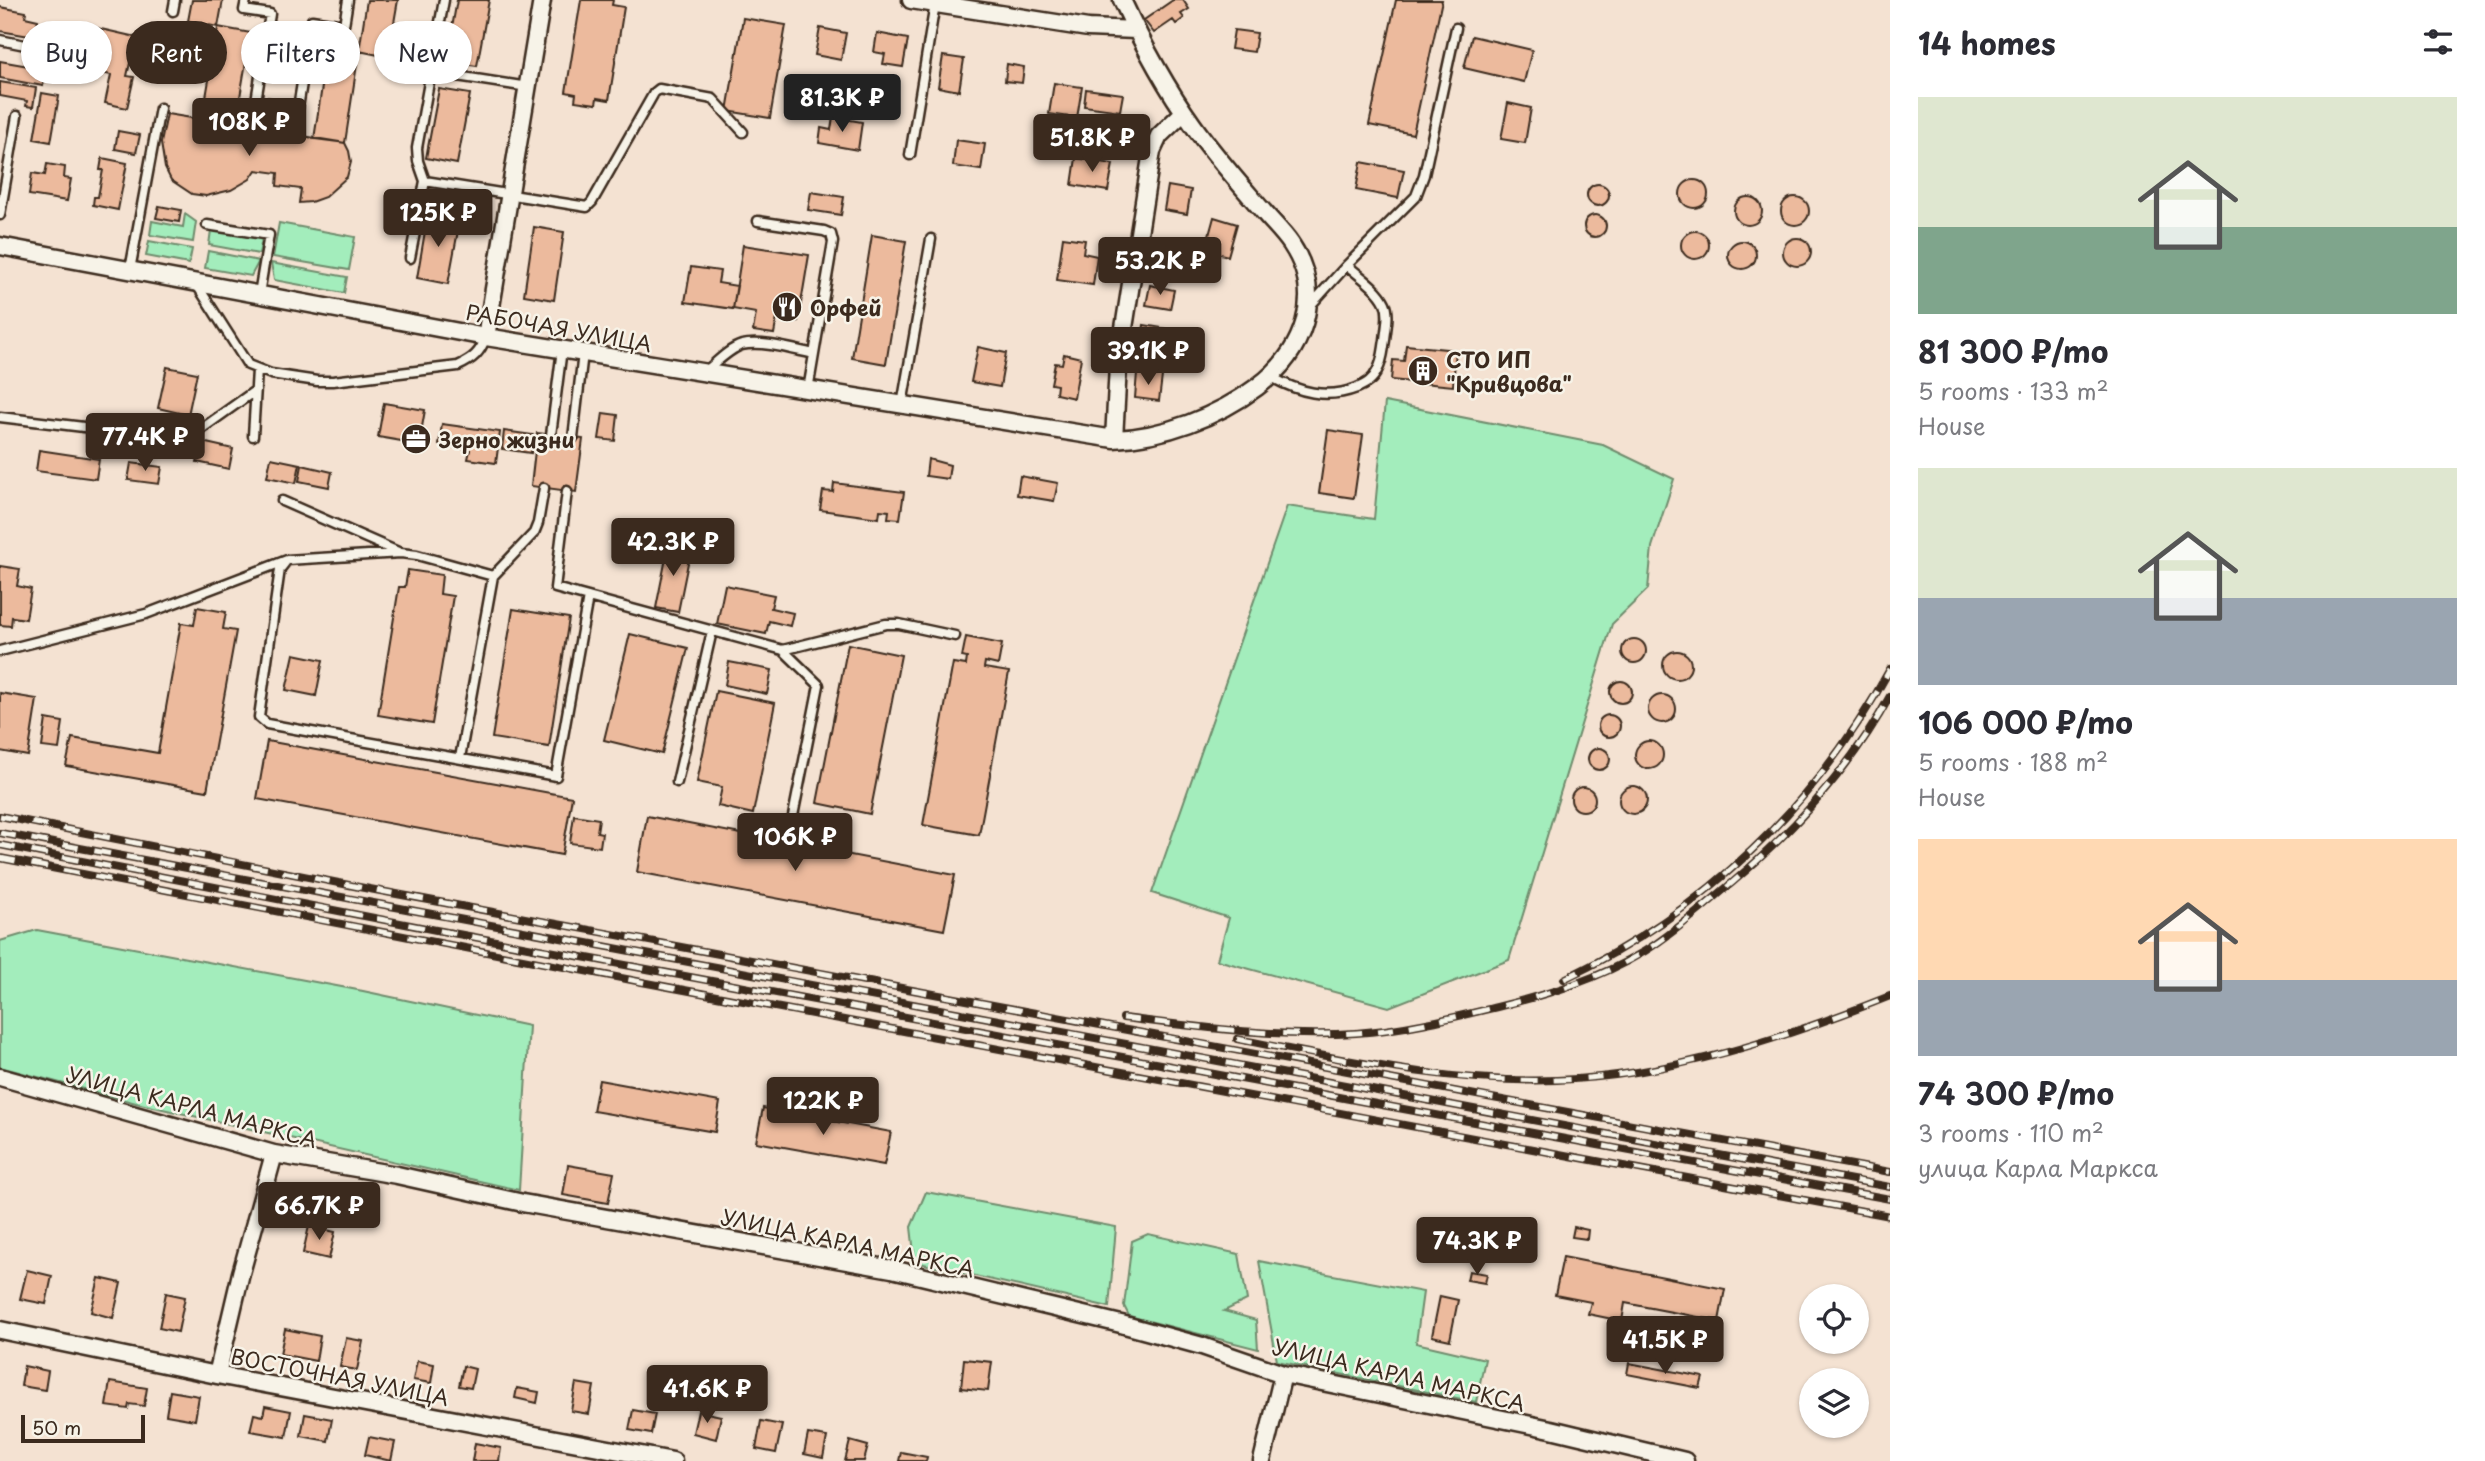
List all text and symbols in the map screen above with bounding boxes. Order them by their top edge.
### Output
text: 14 homes [1918,20,2056,65]
chip: Buy [21,21,112,84]
chip: Rent [126,21,227,84]
chip: Filters [241,21,360,84]
chip: New [374,21,472,84]
icon: filters [2419,23,2457,61]
pin: 81.3K ₽ [777,74,907,134]
text: 81.3K ₽ [800,79,884,114]
pin: 108K ₽ [192,99,306,158]
text: 108K ₽ [208,103,290,138]
pin: 51.8K ₽ [1027,114,1157,174]
text: 51.8K ₽ [1049,119,1135,154]
icon: home [2125,142,2251,268]
pin: 125K ₽ [381,190,495,249]
text: 125K ₽ [399,194,477,229]
pin: 53.2K ₽ [1095,238,1225,297]
text: 53.2K ₽ [1114,242,1206,277]
restaurant icon: Орфей [770,290,804,324]
place label: Орфей [810,291,882,323]
street label: РАБОЧАЯ УЛИЦА [463,295,655,359]
pin: 39.1K ₽ [1083,328,1213,387]
text: 81 300 ₽/mo [1918,328,2108,373]
text: 39.1K ₽ [1107,332,1189,367]
place label: СТО ИП "Кривцова" [1446,343,1572,399]
building icon: СТО ИП "Кривцова" [1406,354,1440,388]
text: 5 rooms · 133 m² [1918,373,2109,408]
text: House [1918,408,1985,443]
pin: 77.4K ₽ [80,414,210,473]
text: 77.4K ₽ [102,418,188,453]
office icon: Зерно жизни [399,422,433,456]
place label: Зерно жизни [438,423,575,455]
icon: home [2125,513,2251,639]
pin: 42.3K ₽ [608,518,738,578]
text: 42.3K ₽ [627,523,719,558]
text: 106 000 ₽/mo [1918,699,2133,744]
text: 5 rooms · 188 m² [1918,744,2108,779]
text: House [1918,779,1985,814]
pin: 106K ₽ [738,814,852,873]
text: 106K ₽ [753,818,837,853]
icon: home [2125,884,2251,1010]
street label: УЛИЦА КАРЛА МАРКСА [63,1057,321,1155]
text: 74 300 ₽/mo [1918,1070,2114,1115]
pin: 122K ₽ [766,1078,880,1137]
text: 122K ₽ [783,1082,863,1117]
text: 3 rooms · 110 m² [1918,1115,2104,1150]
text: улица Карла Маркса [1918,1150,2158,1185]
pin: 66.7K ₽ [254,1182,384,1242]
text: 66.7K ₽ [274,1187,364,1222]
street label: УЛИЦА КАРЛА МАРКСА [718,1199,978,1285]
pin: 74.3K ₽ [1412,1218,1542,1277]
text: 74.3K ₽ [1433,1222,1522,1257]
map controls [1799,1284,1869,1438]
button: locate [1799,1284,1869,1354]
pin: 41.5K ₽ [1600,1316,1730,1376]
text: 41.5K ₽ [1623,1321,1707,1356]
street label: УЛИЦА КАРЛА МАРКСА [1270,1329,1528,1419]
street label: ВОСТОЧНАЯ УЛИЦА [228,1339,452,1413]
pin: 41.6K ₽ [642,1366,772,1425]
button: layers [1799,1368,1869,1438]
text: 41.6K ₽ [663,1370,751,1405]
scale bar [21,1412,145,1444]
text: 50 m [32,1413,81,1441]

